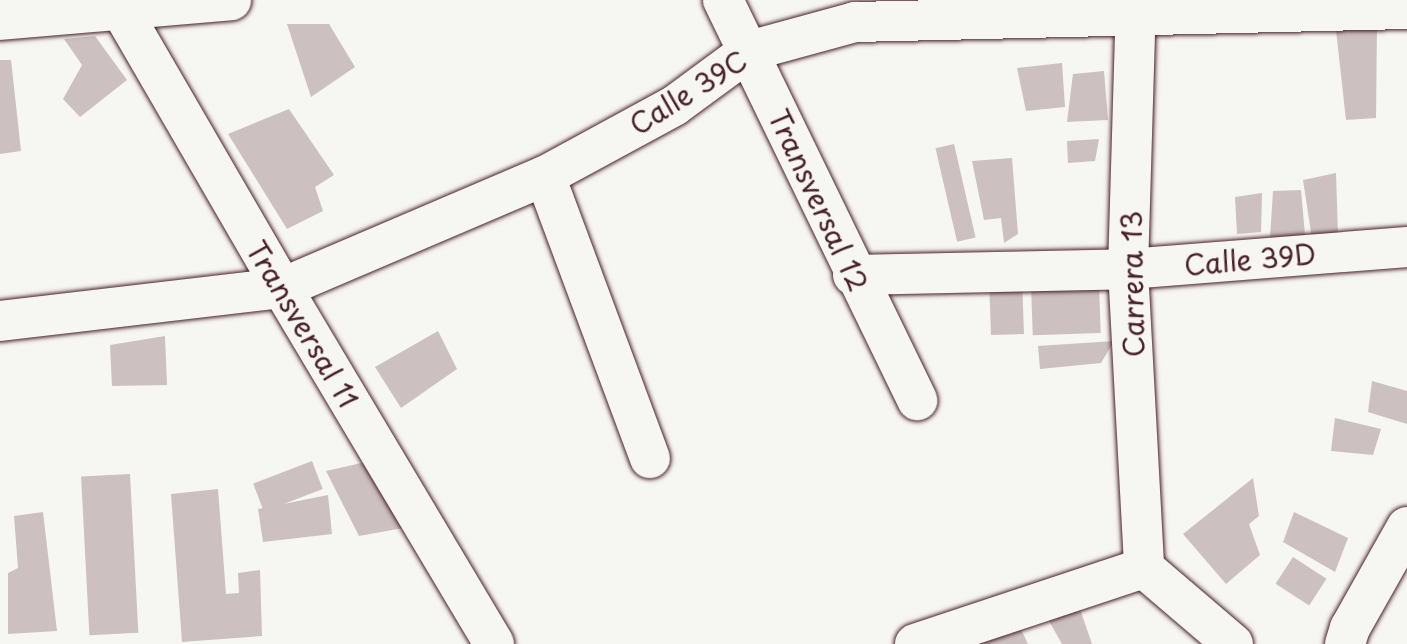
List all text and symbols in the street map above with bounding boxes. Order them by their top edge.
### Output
street label: Calle 39C [623,42,753,142]
street label: Transversal 12 [762,103,876,297]
street label: Carrera 13 [1114,210,1150,358]
street label: Transversal 11 [240,234,366,414]
street label: Calle 39D [1182,236,1318,282]

